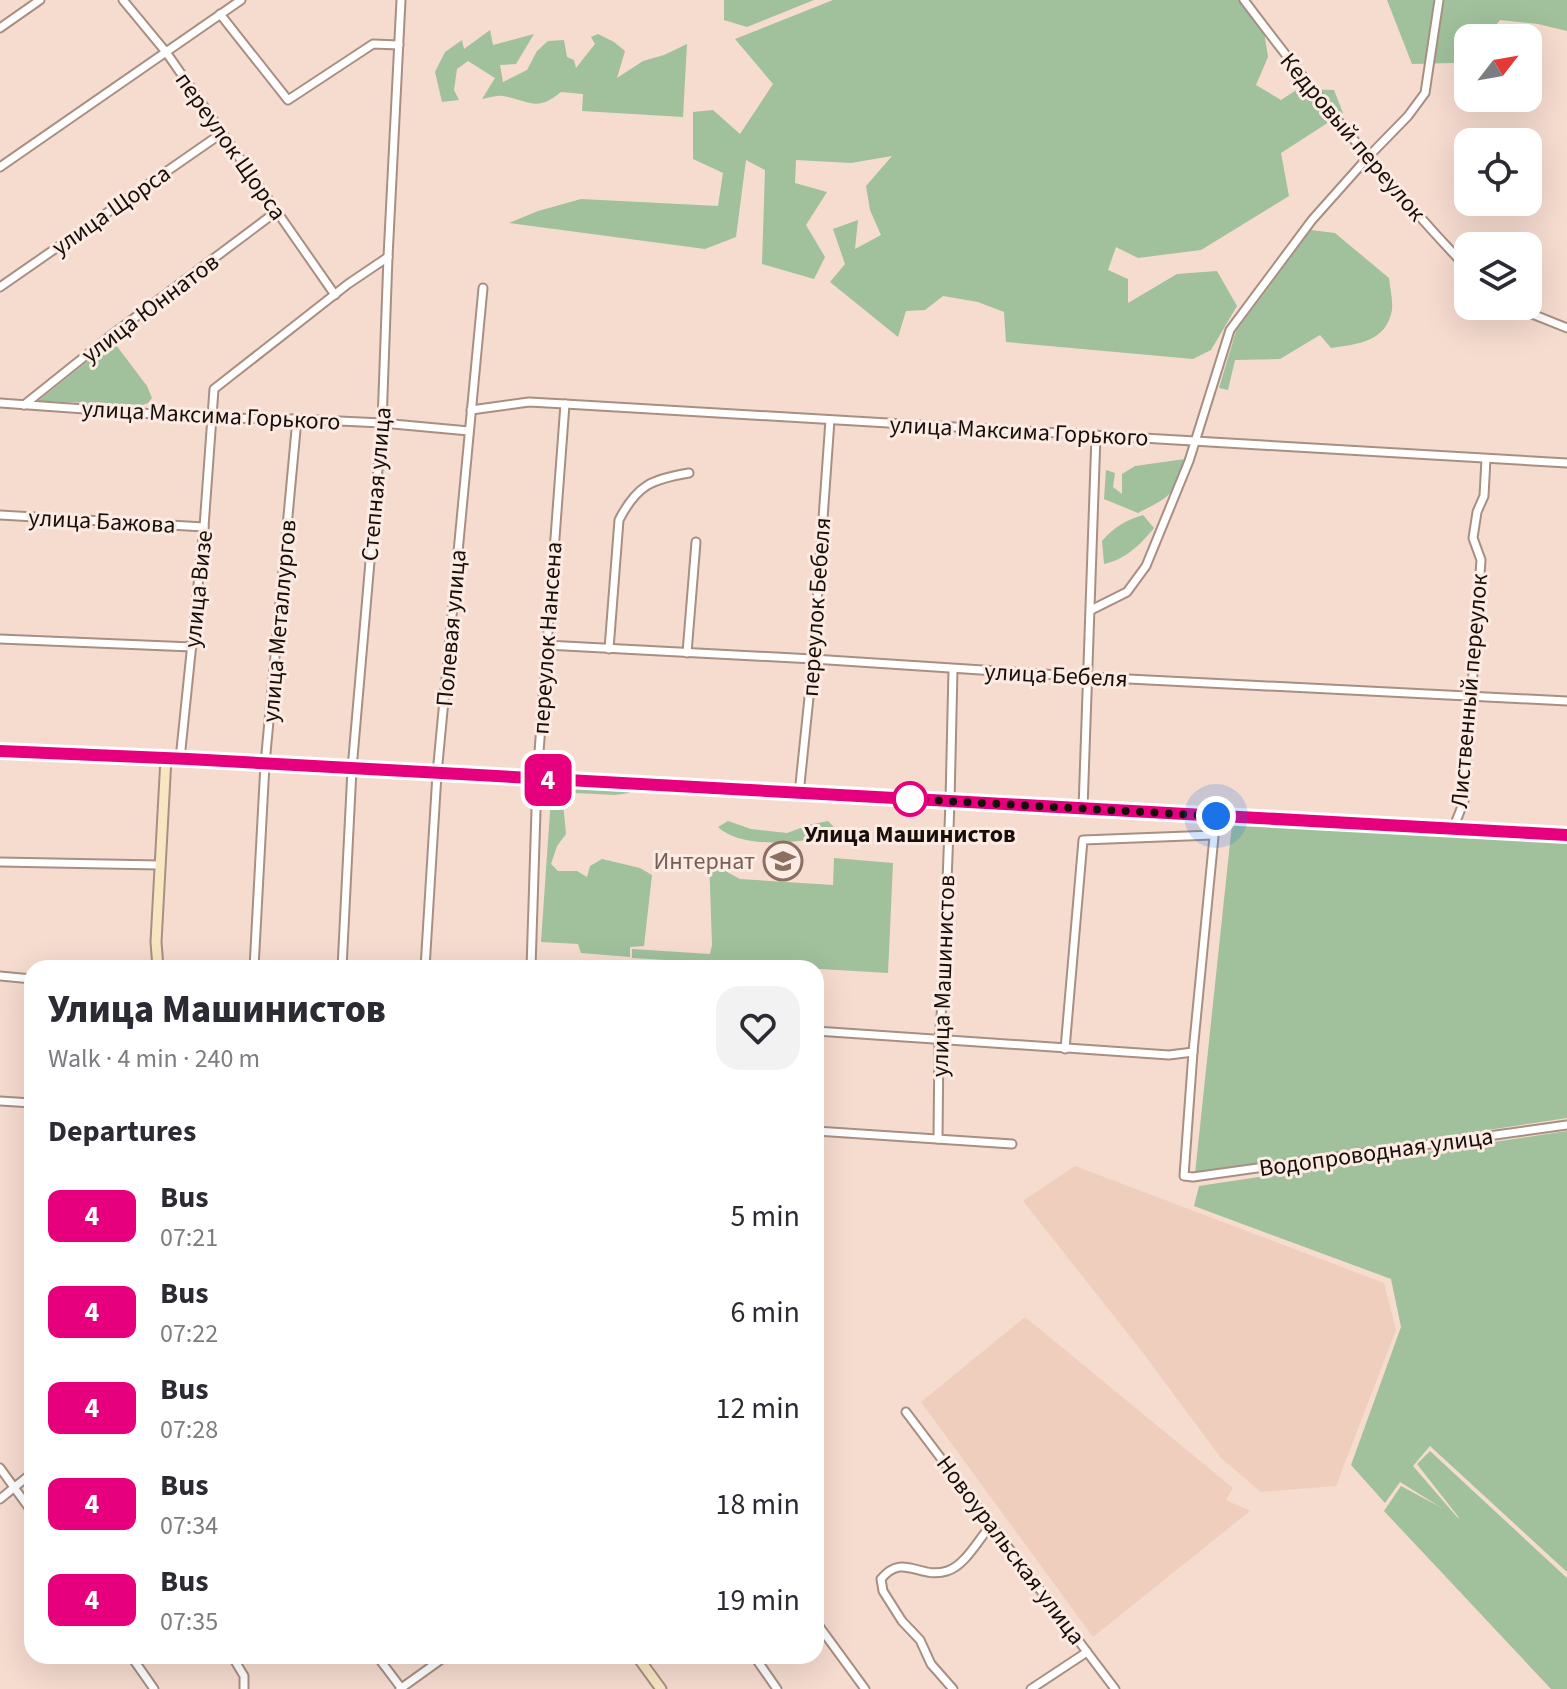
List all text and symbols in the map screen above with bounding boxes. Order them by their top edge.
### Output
north arrow [1454,24,1542,112]
map controls [1454,24,1542,320]
street label: Кедровый переулок [1271,45,1434,229]
street label: переулок Щорса [166,65,295,228]
button: locate [1454,128,1542,216]
street label: улица Щорса [45,156,178,264]
button: layers [1454,232,1542,320]
street label: улица Юннатов [74,245,226,372]
street label: улица Максима Горького [81,391,341,440]
street label: Степная улица [352,406,401,563]
street label: улица Максима Горького [889,407,1149,456]
street label: улица Бажова [28,500,176,543]
street label: переулок Бебеля [793,516,840,698]
street label: улица Металлургов [253,518,306,724]
street label: улица Визе [175,528,222,650]
street label: переулок Нансена [523,540,572,736]
street label: Полевая улица [427,548,476,708]
street label: Лиственный переулок [1442,572,1497,810]
street label: улица Бебеля [983,654,1129,697]
line badge: 4 [522,754,574,806]
text: 4 [541,760,555,800]
marker: Улица Машинистов [893,782,927,816]
your location [1196,796,1236,836]
place label: Улица Машинистов [804,817,1016,852]
school or university icon: Интернат [762,840,804,882]
place label: Интернат [653,844,755,879]
street label: улица Машинистов [922,874,965,1078]
text: Улица Машинистов [48,983,386,1037]
button: heart [716,986,800,1070]
text: Walk · 4 min · 240 m [48,1040,260,1077]
text: Departures [48,1110,196,1153]
street label: Водопроводная улица [1257,1119,1495,1186]
text: Bus [160,1176,208,1219]
text: 5 min [730,1195,800,1238]
text: 4 [85,1196,99,1236]
text: 07:21 [160,1219,218,1256]
text: Bus [160,1272,208,1315]
text: 6 min [730,1291,800,1334]
text: 4 [85,1292,99,1332]
text: 07:22 [160,1315,218,1352]
text: Bus [160,1368,208,1411]
text: 12 min [716,1387,800,1430]
text: 4 [85,1388,99,1428]
text: 07:28 [160,1411,218,1448]
street label: Новоуральская улица [928,1448,1094,1652]
text: Bus [160,1464,208,1507]
text: 18 min [716,1483,800,1526]
text: 4 [85,1484,99,1524]
text: 07:34 [160,1507,218,1544]
text: Bus [160,1560,208,1603]
text: 19 min [716,1579,800,1622]
text: 4 [85,1580,99,1620]
text: 07:35 [160,1603,218,1640]

